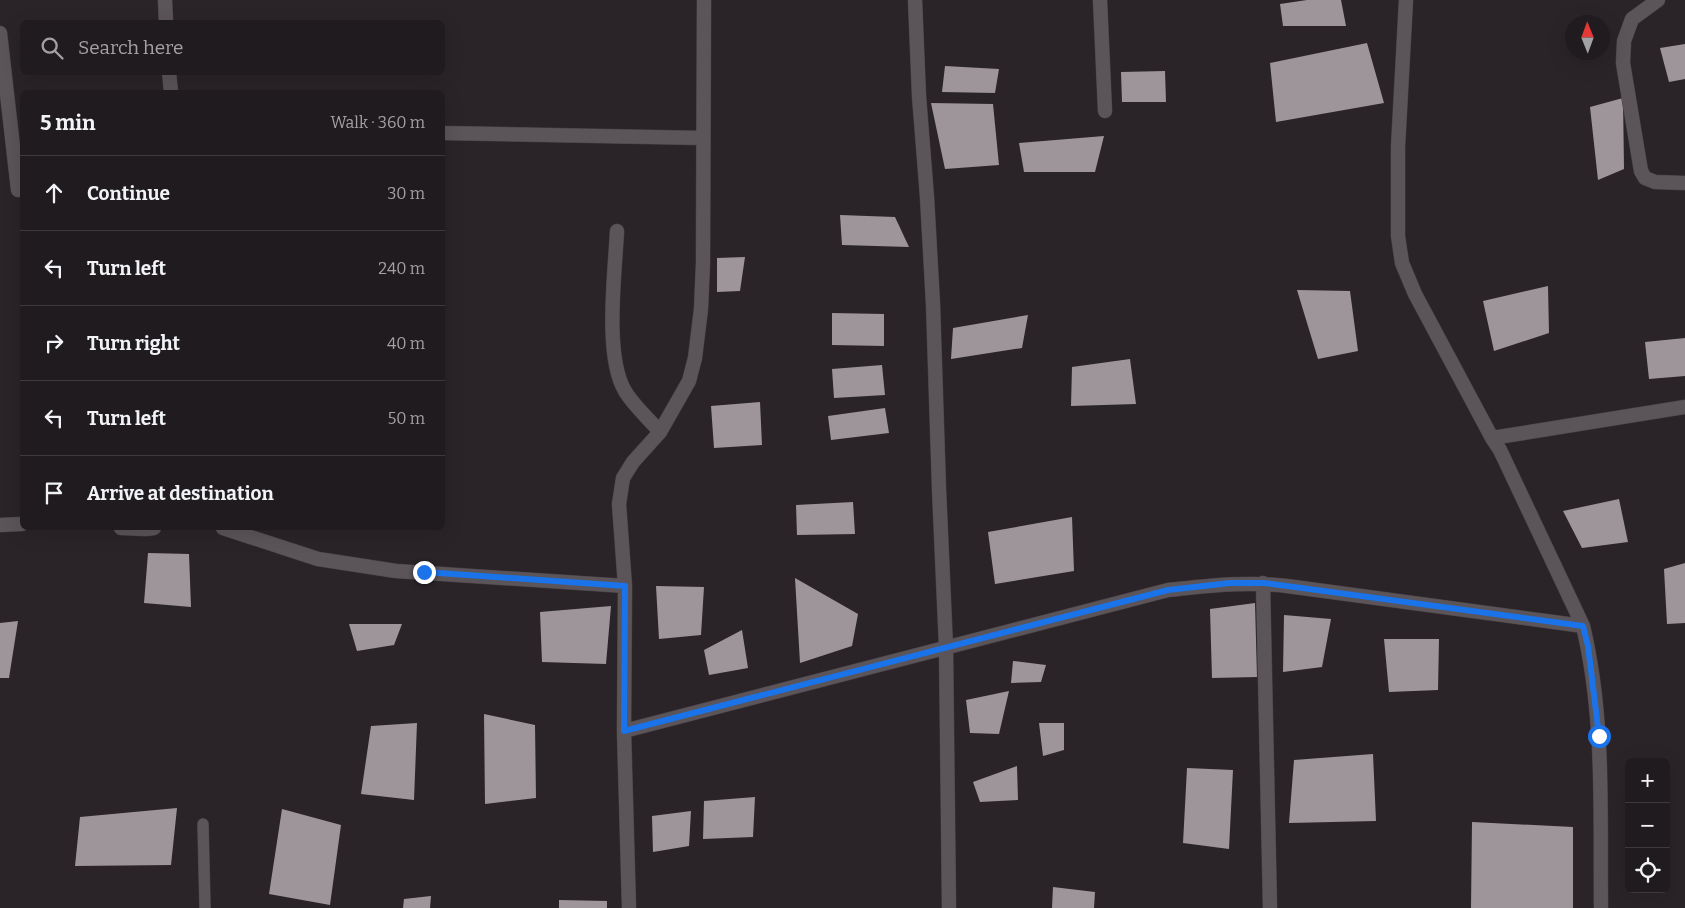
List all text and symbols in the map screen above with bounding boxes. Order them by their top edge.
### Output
north arrow [1565,15,1610,60]
search box [20,20,445,75]
icon: search [38,34,66,62]
text: Search here [78,36,183,59]
text: 5 min [40,110,96,136]
text: Walk · 360 m [331,113,425,132]
icon: ahead [40,179,68,207]
text: Continue [87,182,170,205]
text: 30 m [387,184,425,203]
icon: left [40,254,68,282]
text: Turn left [87,257,166,280]
text: 240 m [378,259,425,278]
icon: right [40,329,68,357]
text: Turn right [87,332,180,355]
text: 40 m [387,334,425,353]
icon: left [40,404,68,432]
text: Turn left [87,407,166,430]
text: 50 m [388,409,425,428]
icon: arrive [40,479,68,507]
text: Arrive at destination [87,482,274,505]
route end [413,561,436,584]
route start [1588,725,1611,748]
map controls [1625,758,1670,893]
button: + [1625,758,1670,803]
button: − [1625,803,1670,848]
button: locate [1625,848,1670,893]

